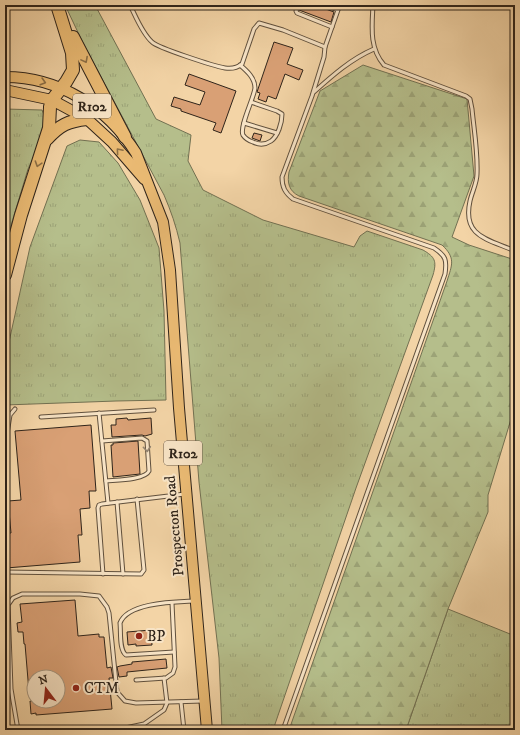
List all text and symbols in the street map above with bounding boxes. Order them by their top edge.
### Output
one-way arrow [80,56,88,63]
one-way arrow [40,77,47,86]
road number: R102 [73,94,111,118]
one-way arrow [117,149,124,156]
one-way arrow [34,161,43,168]
road number: R102 [164,441,202,465]
one-way arrow [143,446,152,452]
street label: Prospecton Road [161,474,188,577]
place label: BP [147,627,165,646]
marker: BP [134,631,144,641]
north arrow [26,669,66,709]
text: N [37,672,50,688]
place label: CTM [84,679,119,698]
marker: CTM [71,683,81,693]

